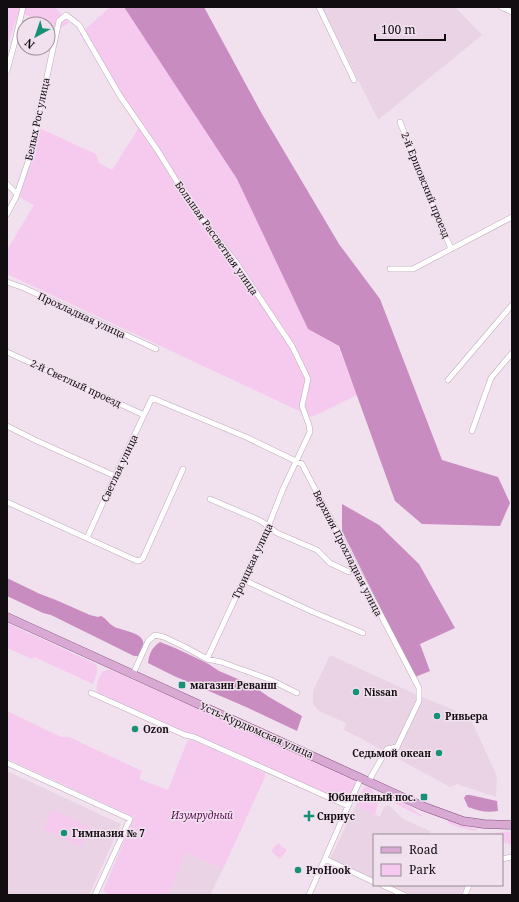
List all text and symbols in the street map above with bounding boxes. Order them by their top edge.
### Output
north arrow [16,16,56,56]
scale bar [375,16,445,42]
text: 100 m [381,21,416,38]
text: N [21,35,37,53]
street label: Белых Рос улица [21,76,53,162]
street label: 2-й Ершовский проезд [398,130,454,240]
street label: Большая Рассветная улица [172,178,262,298]
street label: Прохладная улица [36,289,128,342]
street label: 2-й Светлый проезд [28,356,124,410]
street label: Светлая улица [97,432,141,504]
street label: Верхняя Прохладная улица [310,487,386,619]
street label: Троицкая улица [228,520,276,601]
place label: магазин Реванш [190,678,277,692]
marker: магазин Реванш [177,680,187,690]
place label: Nissan [364,685,398,699]
marker: Nissan [351,687,361,697]
street label: Усть-Курдюмская улица [198,699,316,761]
place label: Ривьера [445,709,488,723]
marker: Ривьера [432,711,442,721]
place label: Ozon [143,722,169,736]
marker: Ozon [130,724,140,734]
place label: Седьмой океан [352,746,431,760]
marker: Седьмой океан [434,748,444,758]
place label: Юбилейный пос. [328,790,416,804]
marker: Юбилейный пос. [419,792,429,802]
park label: Изумрудный [170,808,233,822]
place label: Сириус [317,809,355,823]
marker: Сириус [304,811,314,821]
place label: Гимназия № 7 [72,826,145,840]
marker: Гимназия № 7 [59,828,69,838]
legend [373,834,503,886]
text: Road [409,841,439,858]
text: Park [409,861,437,878]
place label: ProHook [306,863,351,877]
marker: ProHook [293,865,303,875]

